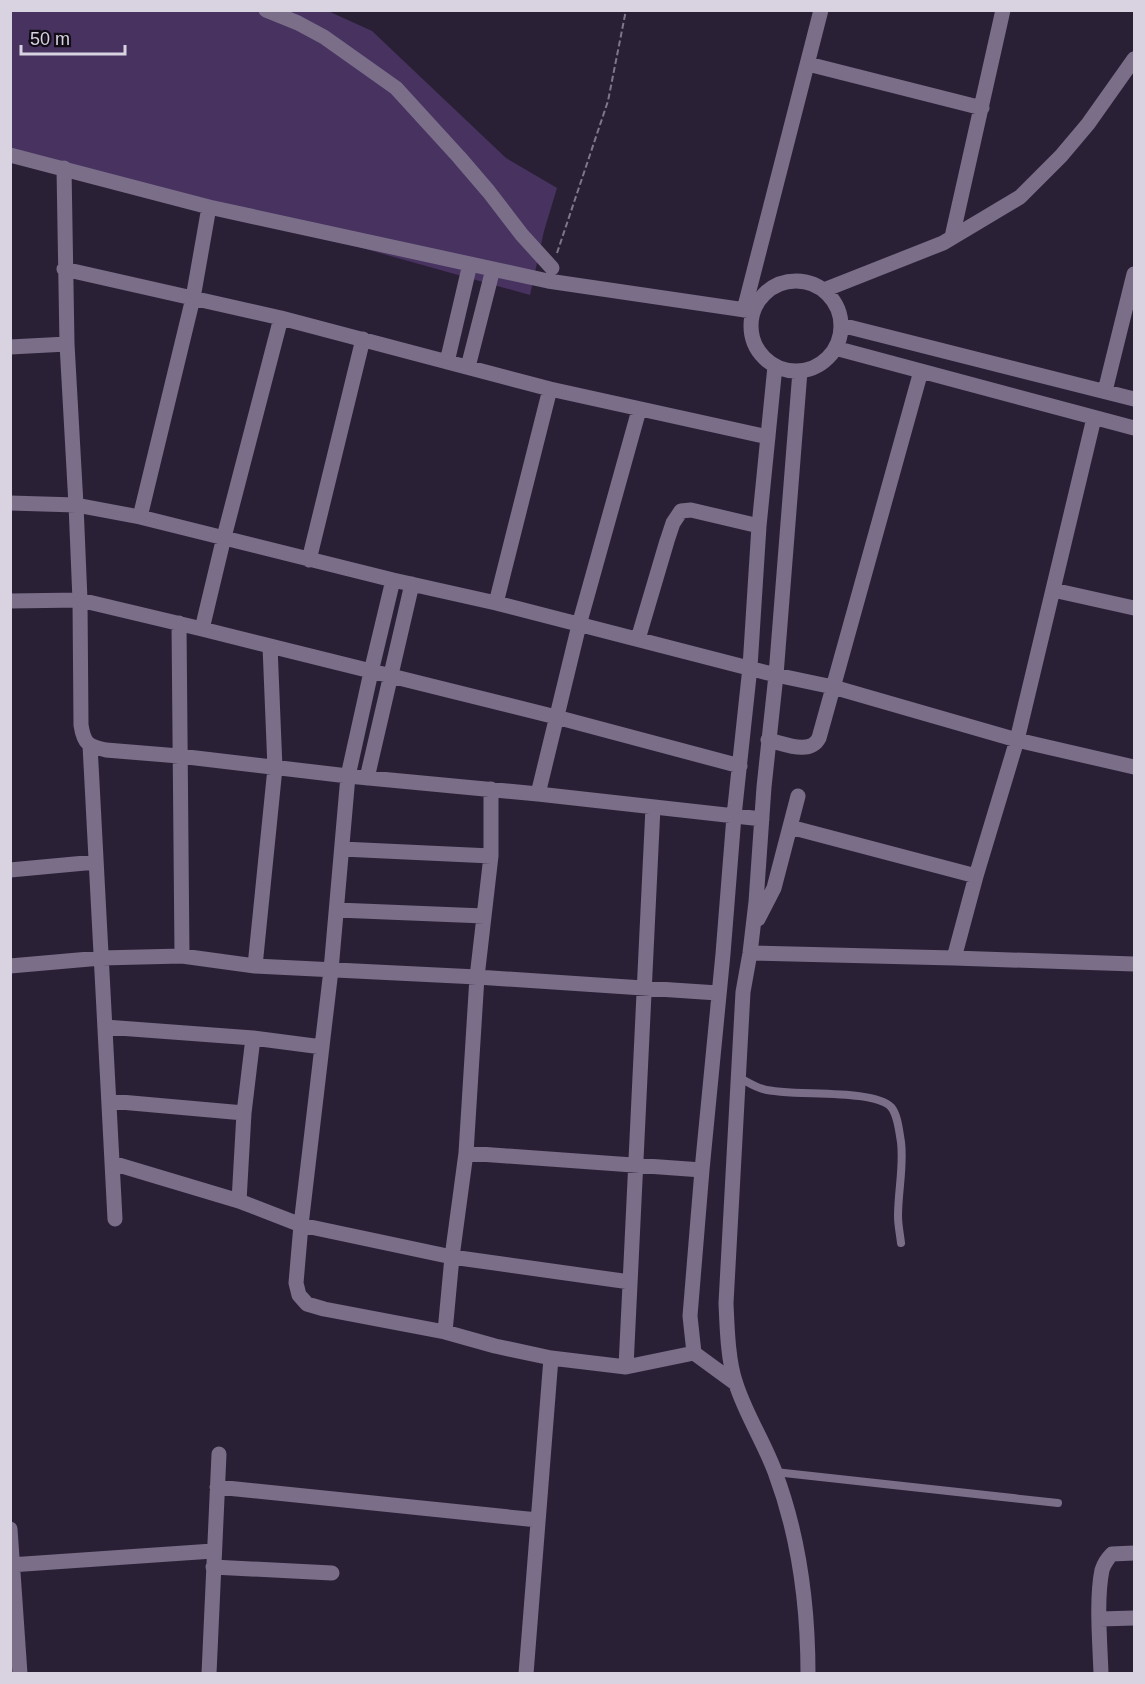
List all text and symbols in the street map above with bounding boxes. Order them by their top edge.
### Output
scale bar [21,18,124,56]
text: 50 m [30,29,70,49]

